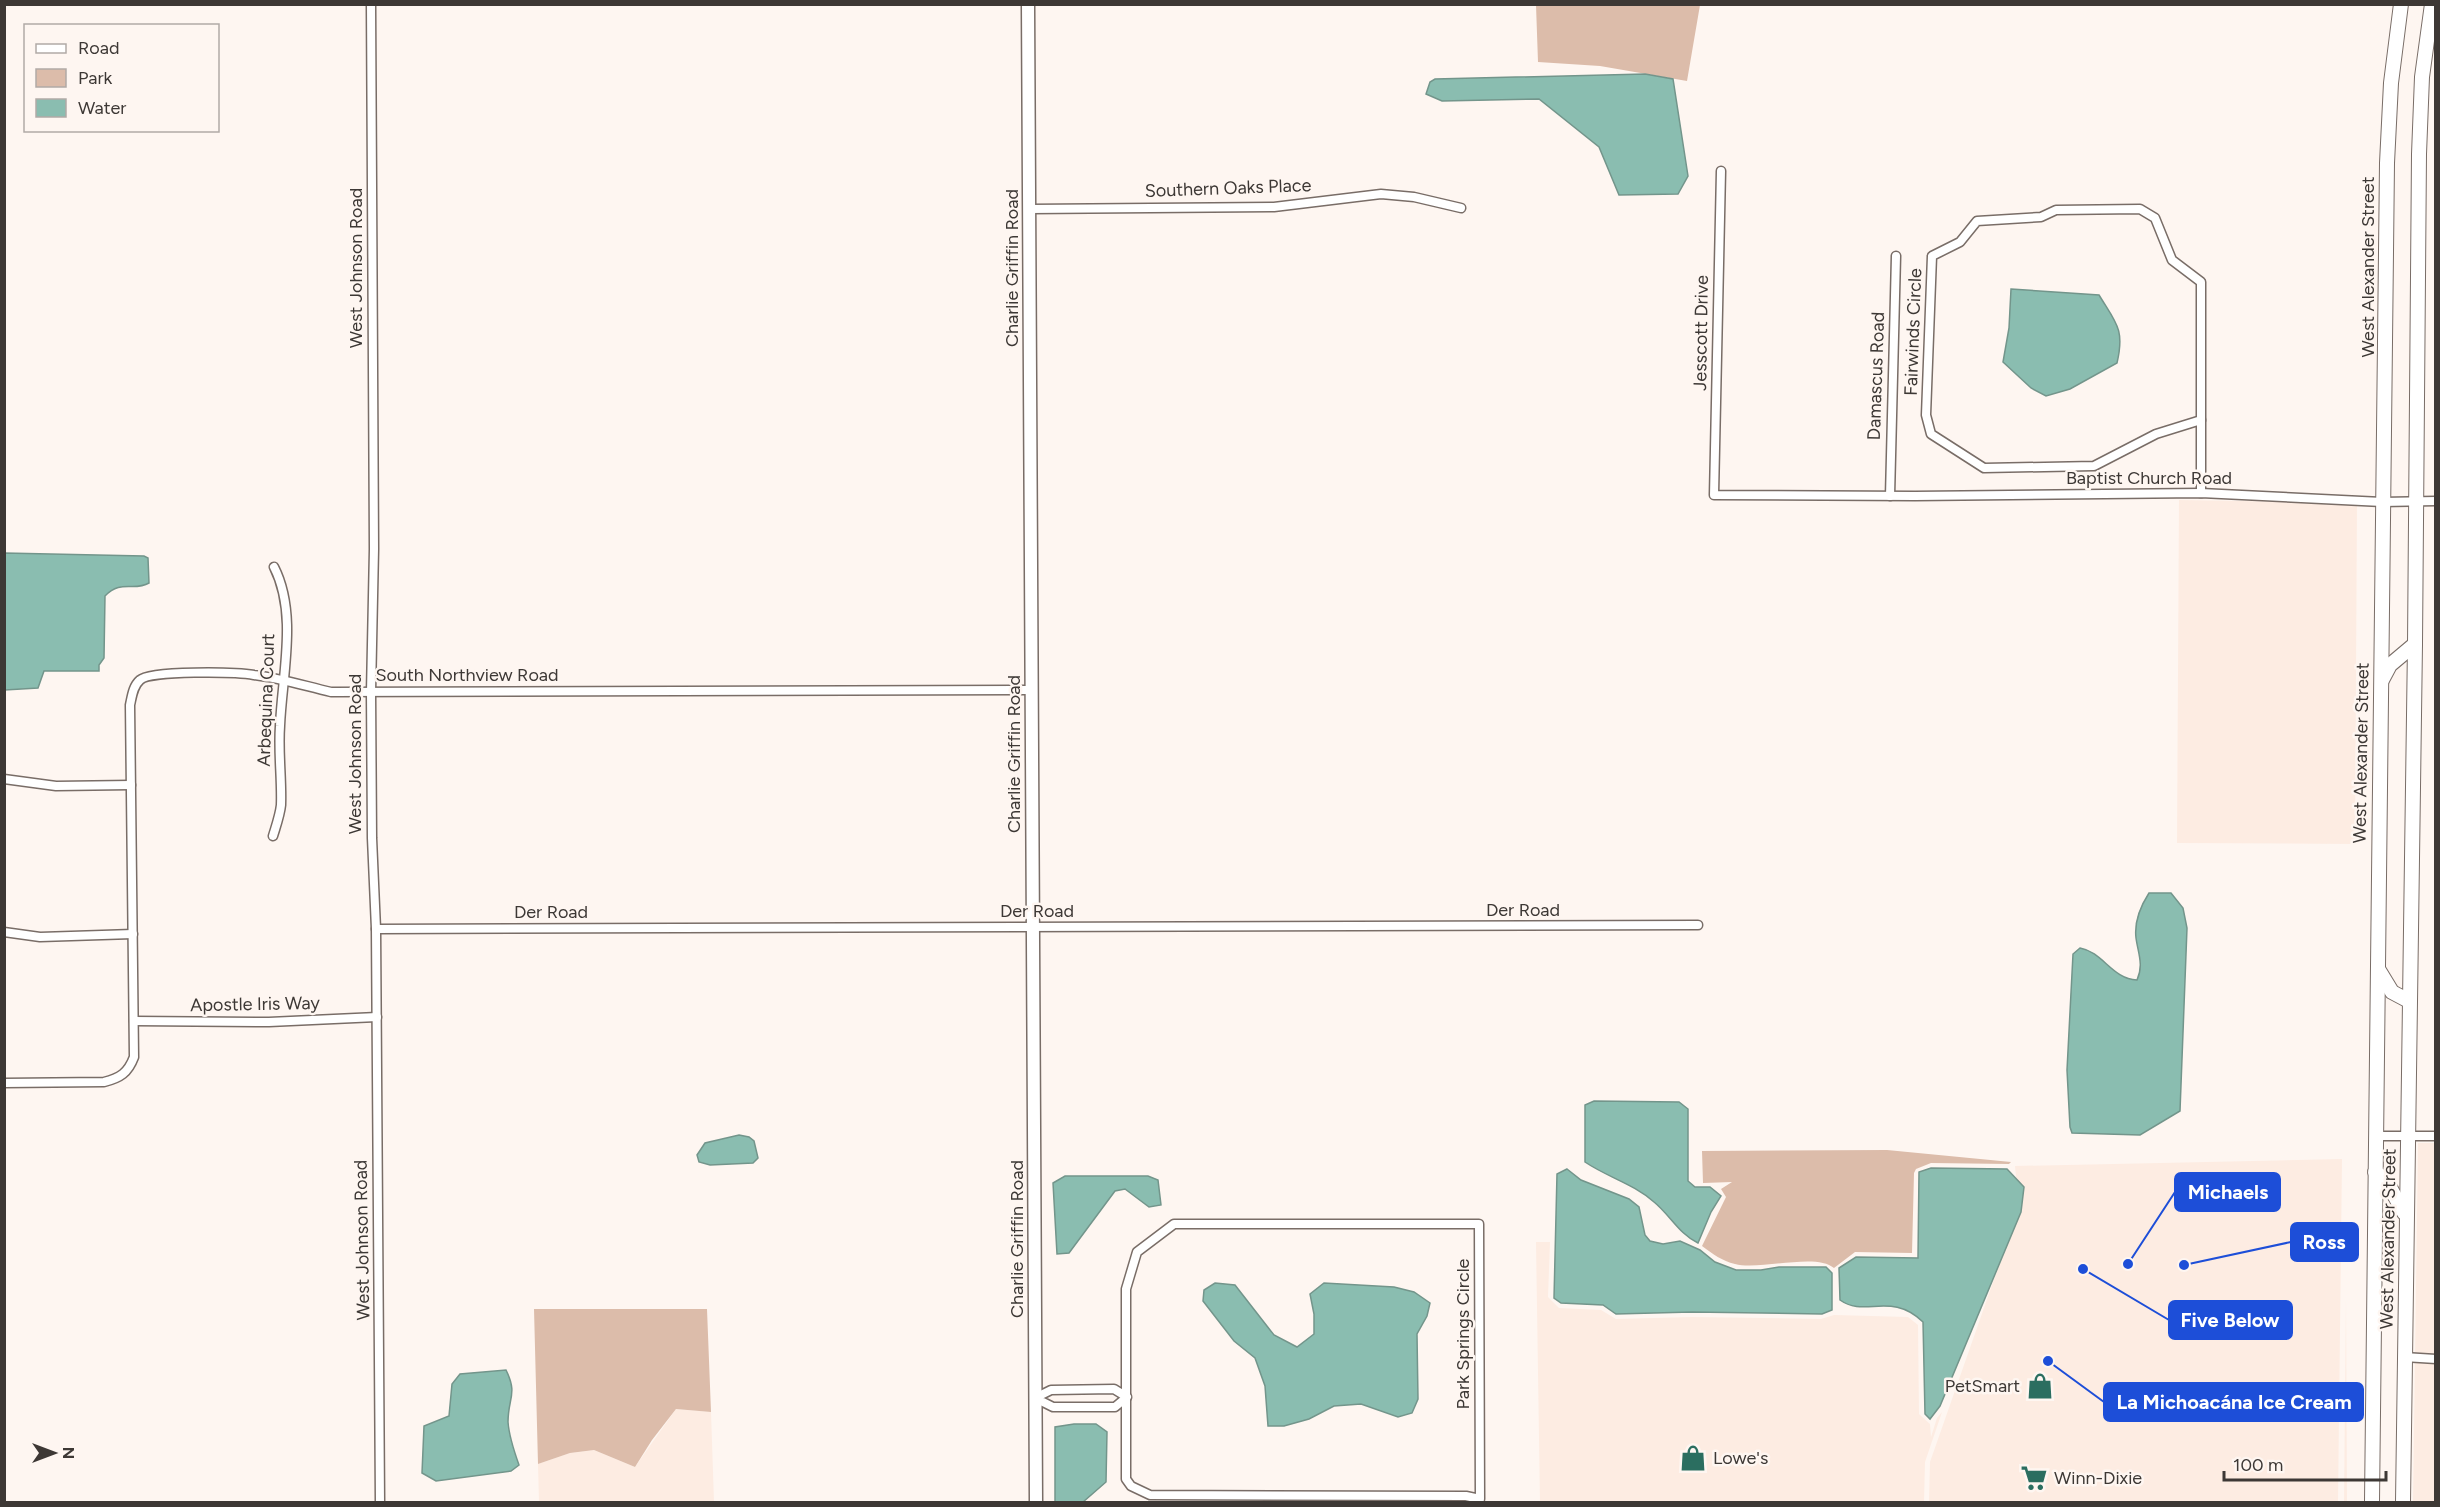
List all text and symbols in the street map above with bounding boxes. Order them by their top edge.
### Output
legend [24,24,219,132]
text: Road [78,37,119,59]
text: Park [78,67,113,89]
text: Water [78,97,126,119]
street label: Southern Oaks Place [1144,174,1312,202]
street label: West Alexander Street [2357,176,2379,357]
street label: West Johnson Road [345,188,367,348]
street label: Charlie Griffin Road [1001,189,1023,347]
street label: Fairwinds Circle [1900,268,1926,396]
street label: Jesscott Drive [1689,275,1713,391]
street label: Damascus Road [1863,311,1889,441]
street label: Baptist Church Road [2066,467,2232,489]
street label: Arbequina Court [253,633,279,767]
street label: West Alexander Street [2348,662,2374,844]
street label: South Northview Road [375,664,559,686]
street label: West Johnson Road [344,674,366,834]
street label: Charlie Griffin Road [1003,675,1025,833]
street label: Der Road [1486,899,1560,921]
street label: Der Road [1000,900,1074,922]
street label: Der Road [514,901,588,923]
street label: Apostle Iris Way [190,992,321,1016]
street label: West Alexander Street [2375,1148,2401,1330]
street label: West Johnson Road [350,1160,374,1320]
street label: Charlie Griffin Road [1006,1160,1028,1318]
callout: Michaels [2175,1173,2280,1211]
text: Michaels [2188,1180,2268,1204]
callout: Ross [2291,1223,2358,1261]
text: Ross [2302,1230,2346,1254]
street label: Park Springs Circle [1452,1258,1474,1409]
callout: Five Below [2169,1301,2292,1339]
text: Five Below [2180,1308,2280,1332]
shop icon: PetSmart [2025,1371,2055,1401]
place label: PetSmart [1945,1375,2020,1397]
callout: La Michoacána Ice Cream [2104,1383,2363,1421]
text: La Michoacána Ice Cream [2116,1390,2352,1414]
north arrow [24,1423,84,1483]
shop icon: Lowe's [1678,1443,1708,1473]
scale bar [2224,1444,2386,1482]
text: N [59,1447,78,1459]
place label: Lowe's [1713,1447,1768,1469]
text: 100 m [2233,1454,2283,1476]
supermarket icon: Winn-Dixie [2019,1463,2049,1493]
place label: Winn-Dixie [2054,1467,2142,1489]

